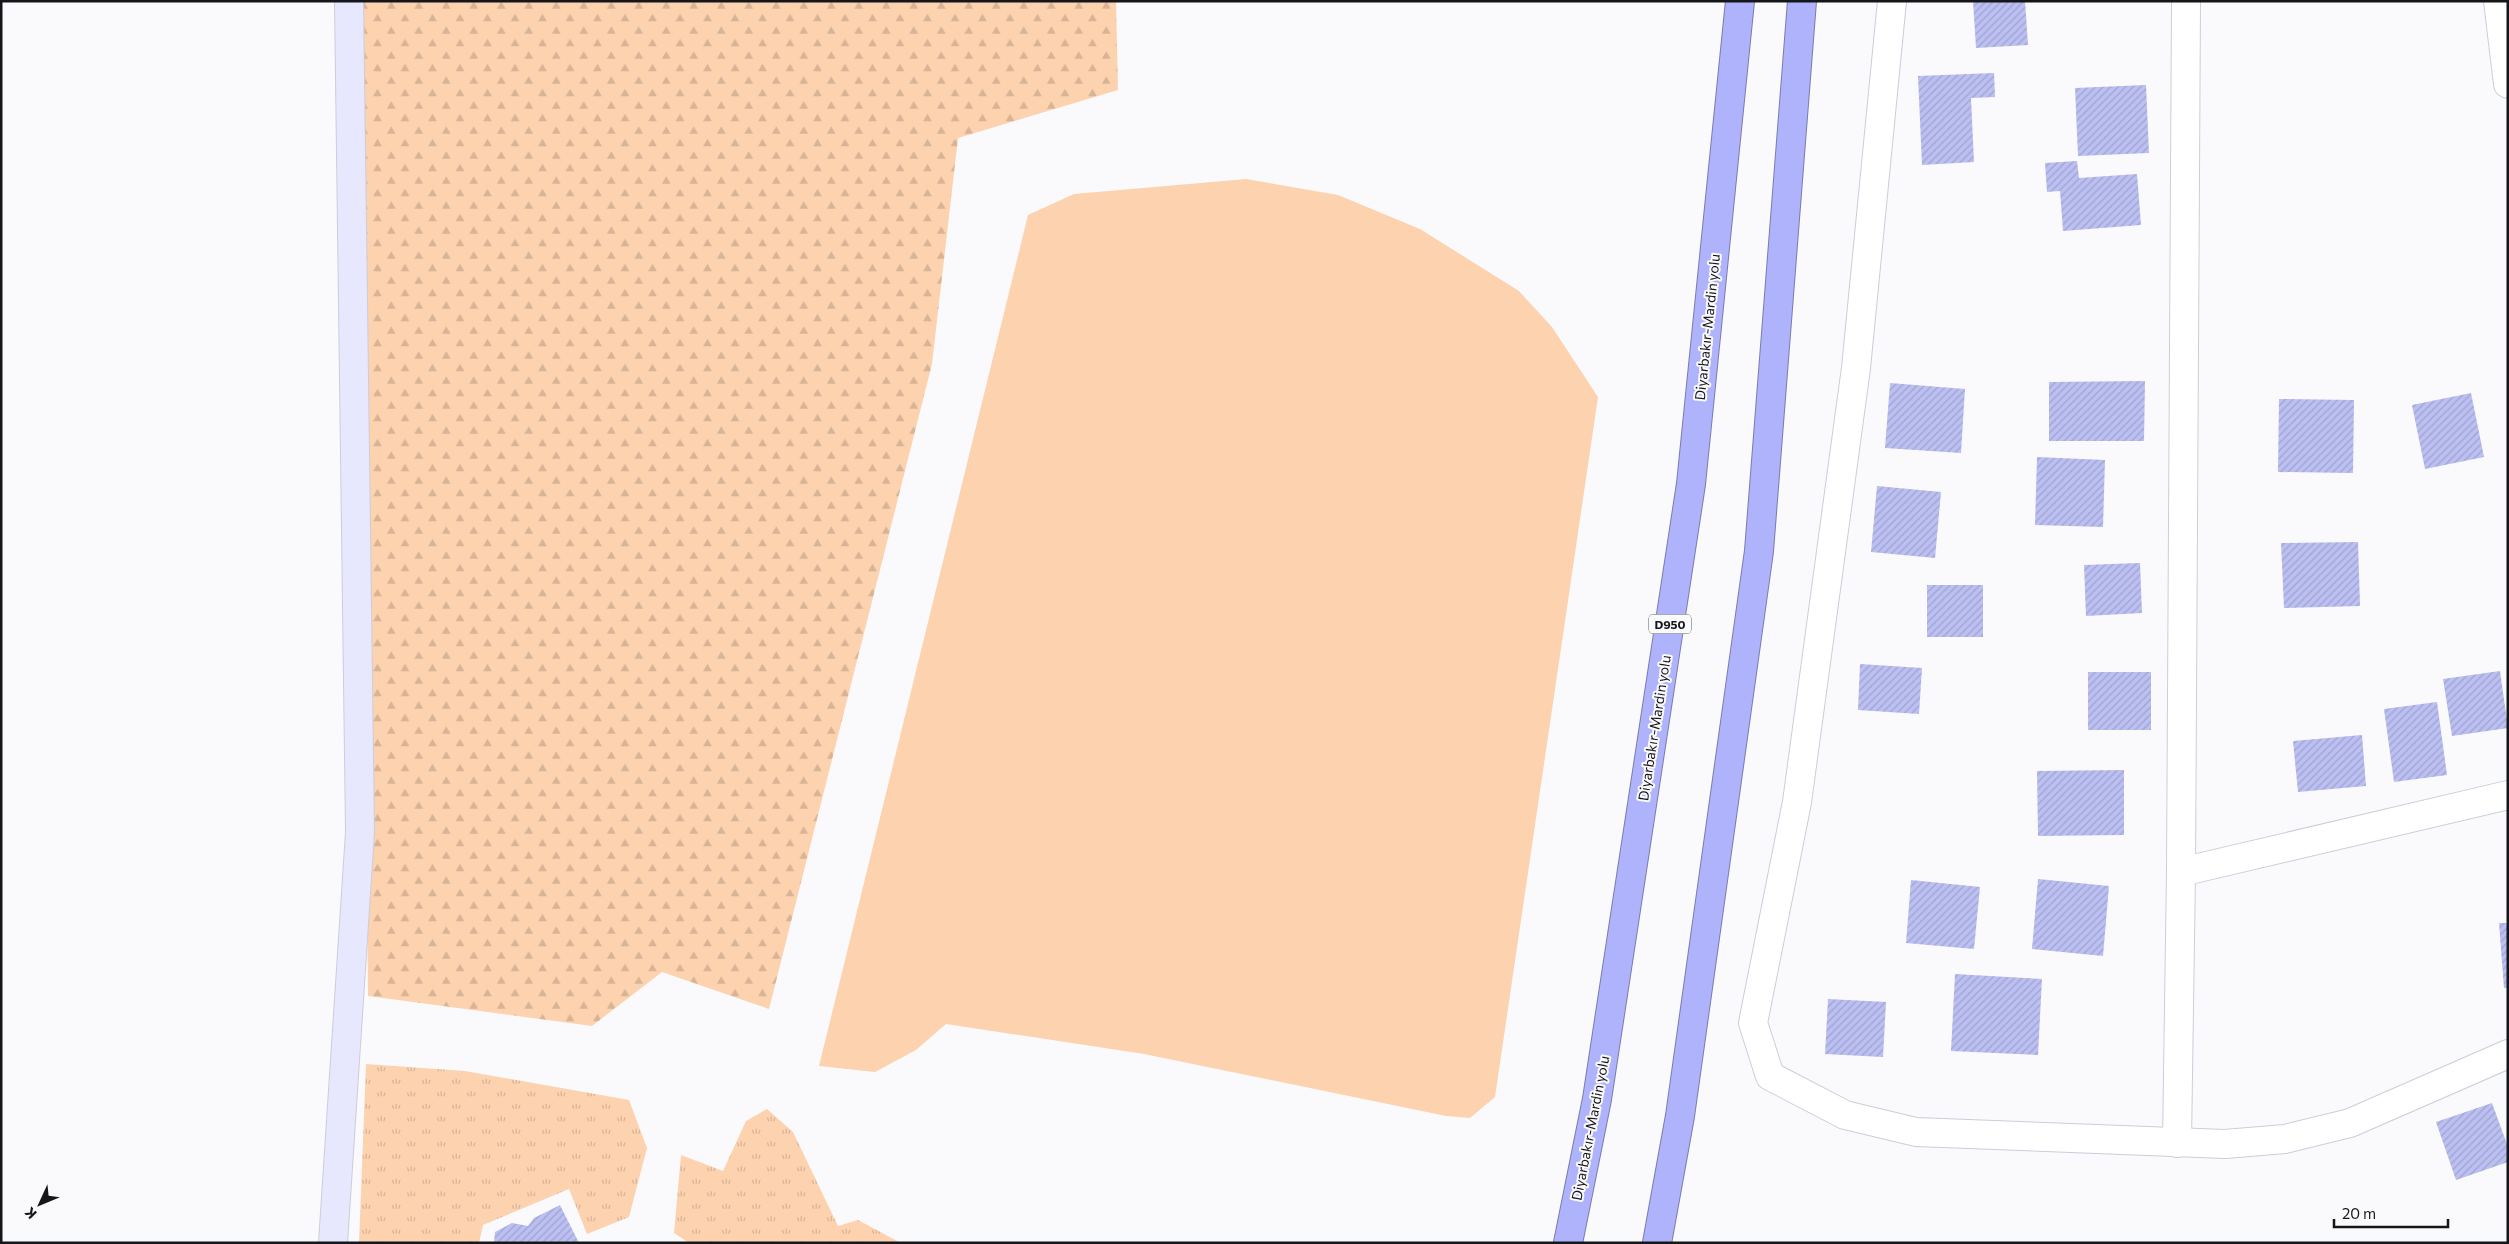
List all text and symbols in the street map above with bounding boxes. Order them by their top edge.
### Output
street label: Diyarbakır-Mardin yolu [1691,253,1723,401]
road number: D950 [1649,614,1691,634]
street label: Diyarbakır-Mardin yolu [1634,654,1674,802]
street label: Diyarbakır-Mardin yolu [1568,1054,1612,1202]
north arrow [15,1179,65,1229]
scale bar [2334,1196,2448,1228]
text: K [21,1204,40,1223]
text: 20 m [2342,1204,2376,1222]

